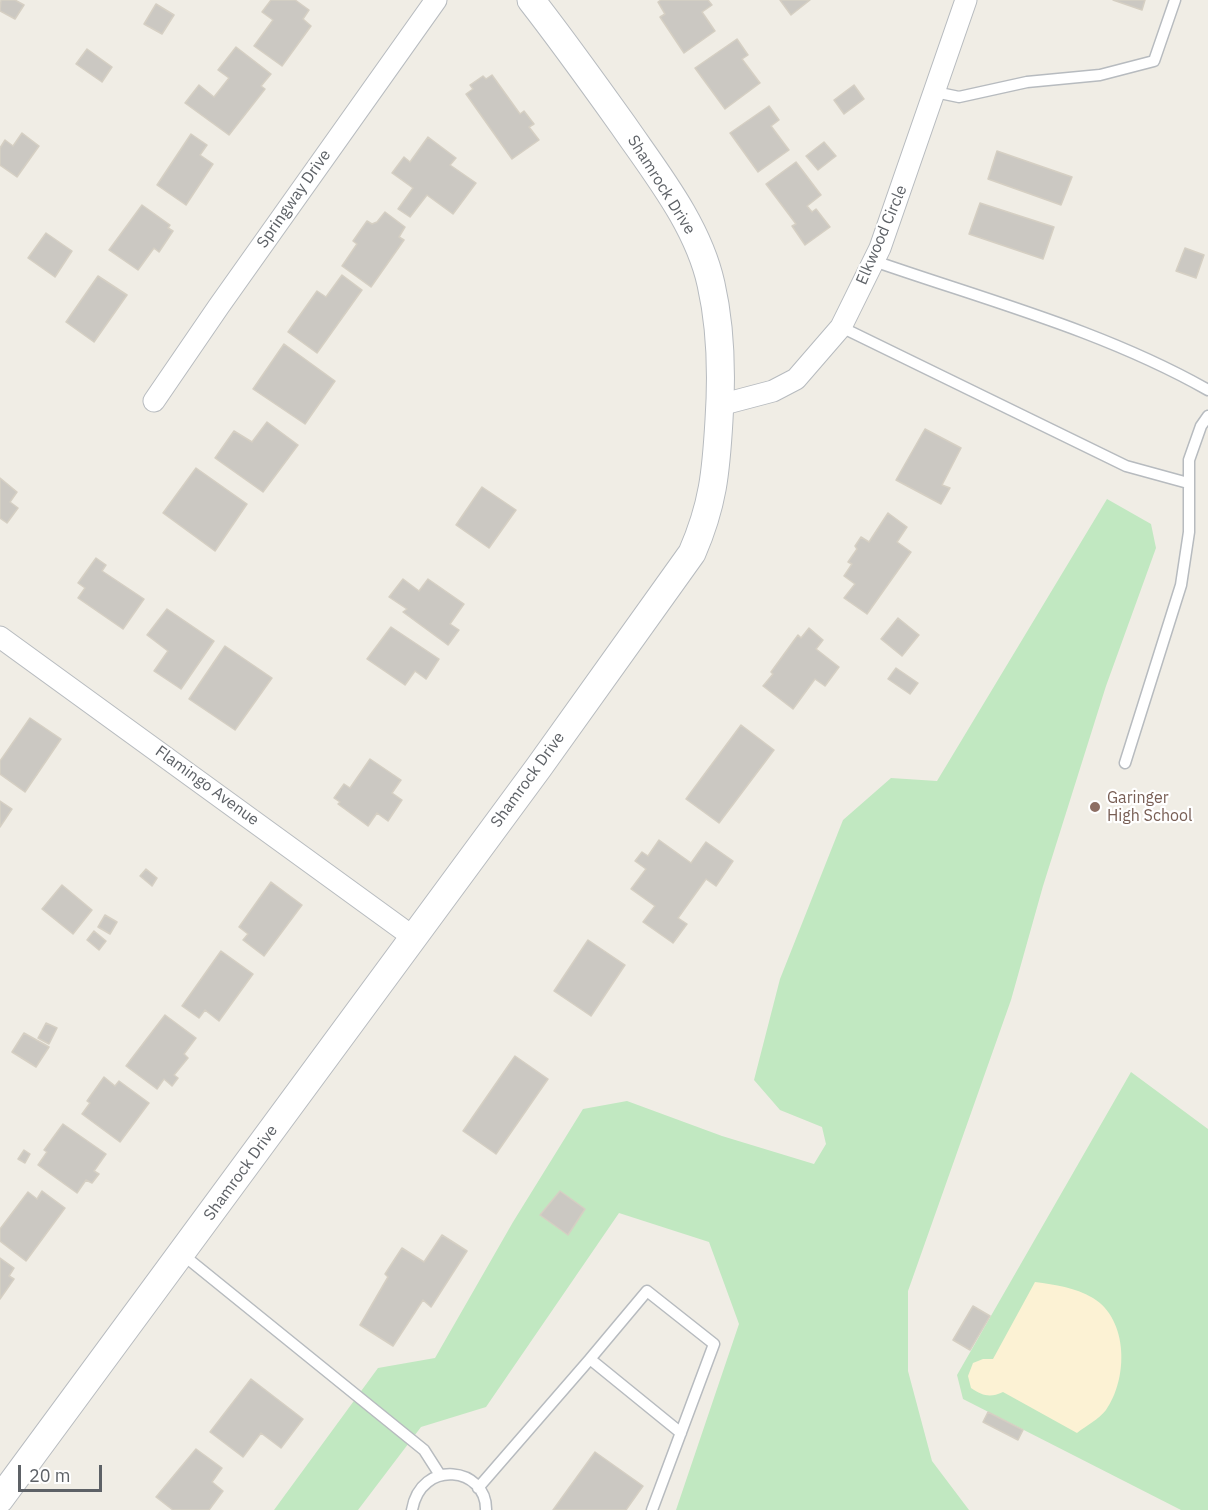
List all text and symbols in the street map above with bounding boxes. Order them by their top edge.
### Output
street label: Shamrock Drive [623,132,699,238]
street label: Springway Drive [253,146,335,252]
street label: Elkwood Circle [852,182,912,288]
street label: Shamrock Drive [487,729,569,831]
street label: Flamingo Avenue [151,742,263,830]
place label: Garinger High School [1107,788,1192,826]
marker: Garinger High School [1088,800,1102,814]
street label: Shamrock Drive [200,1122,282,1224]
scale bar [21,1453,105,1491]
text: 20 m [29,1464,71,1487]

